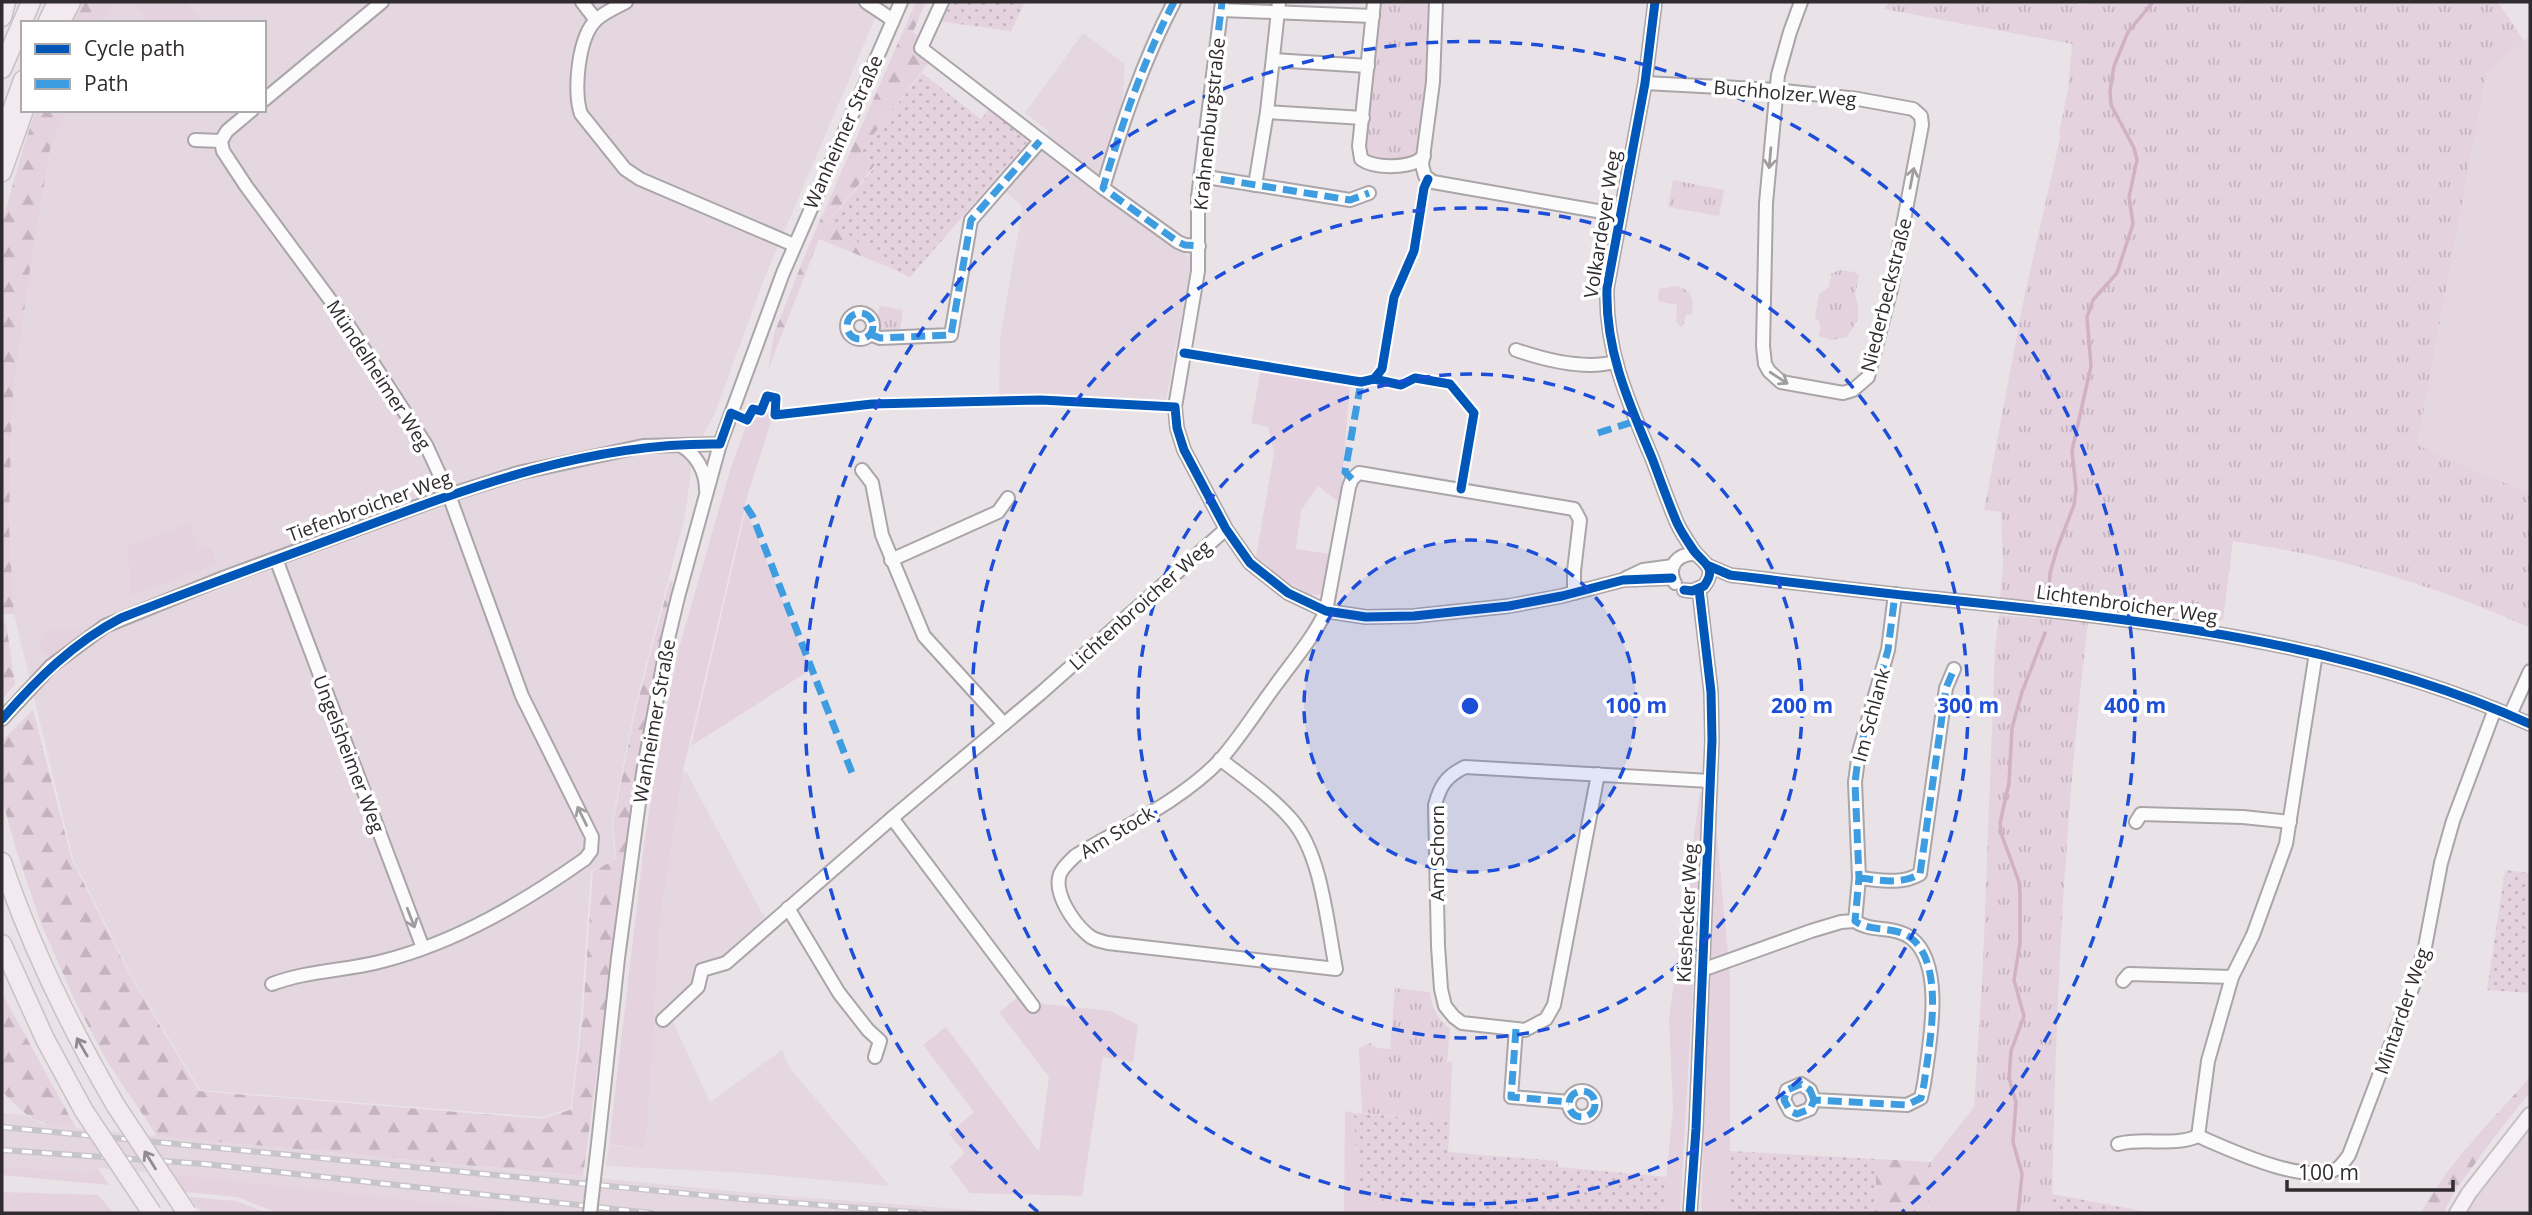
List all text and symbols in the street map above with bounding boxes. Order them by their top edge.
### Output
legend [21,21,266,112]
text: Cycle path [84,34,185,62]
street label: Krahnenburgstraße [1187,36,1231,212]
street label: Wanheimer Straße [797,51,889,213]
text: Path [84,69,129,97]
street label: Buchholzer Weg [1712,74,1858,112]
one-way arrow [1763,146,1776,169]
street label: Volkardeyer Weg [1577,148,1627,300]
one-way arrow [1906,167,1920,190]
street label: Niederbeckstraße [1854,215,1918,375]
street label: Mündelheimer Weg [321,295,437,455]
one-way arrow [1769,371,1788,386]
street label: Tiefenbroicher Weg [283,464,455,548]
street label: Lichtenbroicher Weg [1063,534,1217,676]
street label: Lichtenbroicher Weg [2035,578,2219,630]
street label: Wanheimer Straße [627,637,681,805]
street label: Im Schlank [1846,665,1896,765]
street label: Ungelsheimer Weg [307,671,391,837]
text: 100 m [1605,691,1667,719]
text: 200 m [1771,691,1833,719]
text: 300 m [1937,691,1999,719]
text: 400 m [2104,691,2166,719]
centre of rings [1458,694,1482,718]
street label: Am Stock [1075,800,1159,864]
street label: Am Schorn [1424,805,1450,901]
one-way arrow [575,806,589,827]
street label: Kieshecker Weg [1670,843,1704,983]
one-way arrow [406,906,419,928]
street label: Mintarder Weg [2368,944,2436,1078]
one-way arrow [74,1037,88,1057]
scale bar [2287,1148,2453,1192]
one-way arrow [143,1151,157,1171]
text: 100 m [2298,1158,2359,1186]

